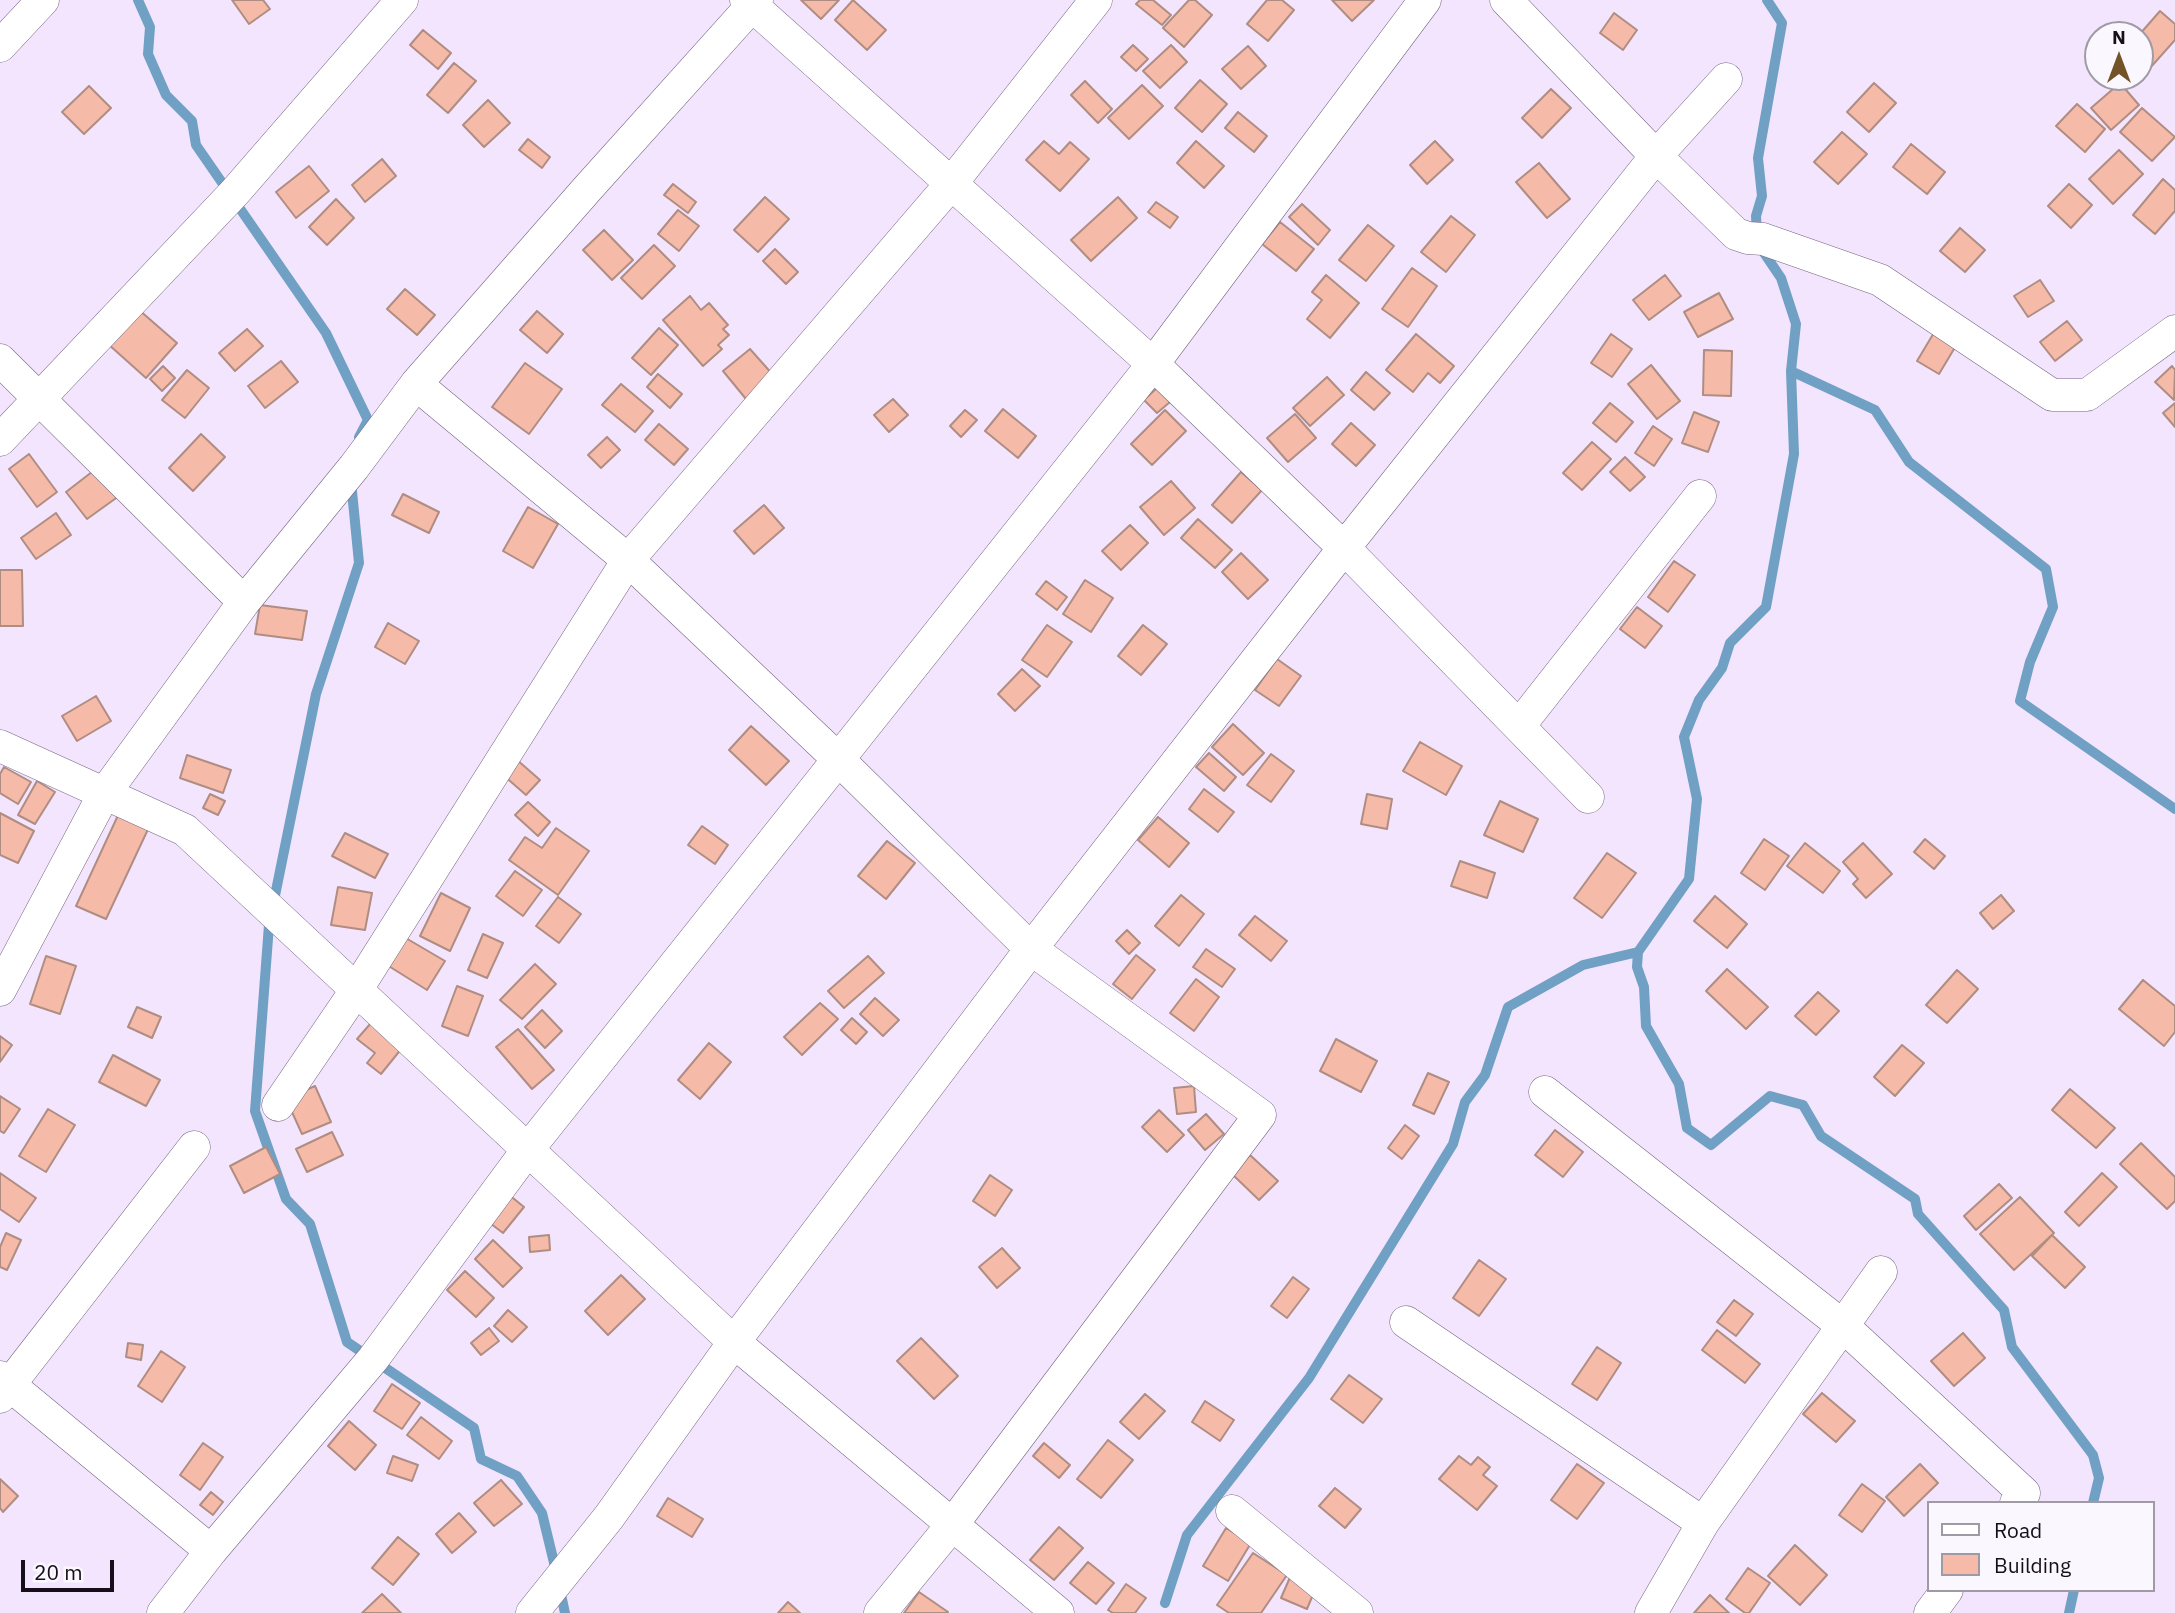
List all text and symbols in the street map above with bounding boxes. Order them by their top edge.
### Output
north arrow [2084,21,2154,91]
text: N [2112,25,2126,49]
legend [1926,1501,2154,1592]
text: Road [1994,1516,2042,1544]
scale bar [24,1546,117,1590]
text: Building [1994,1551,2071,1579]
text: 20 m [34,1558,83,1586]

